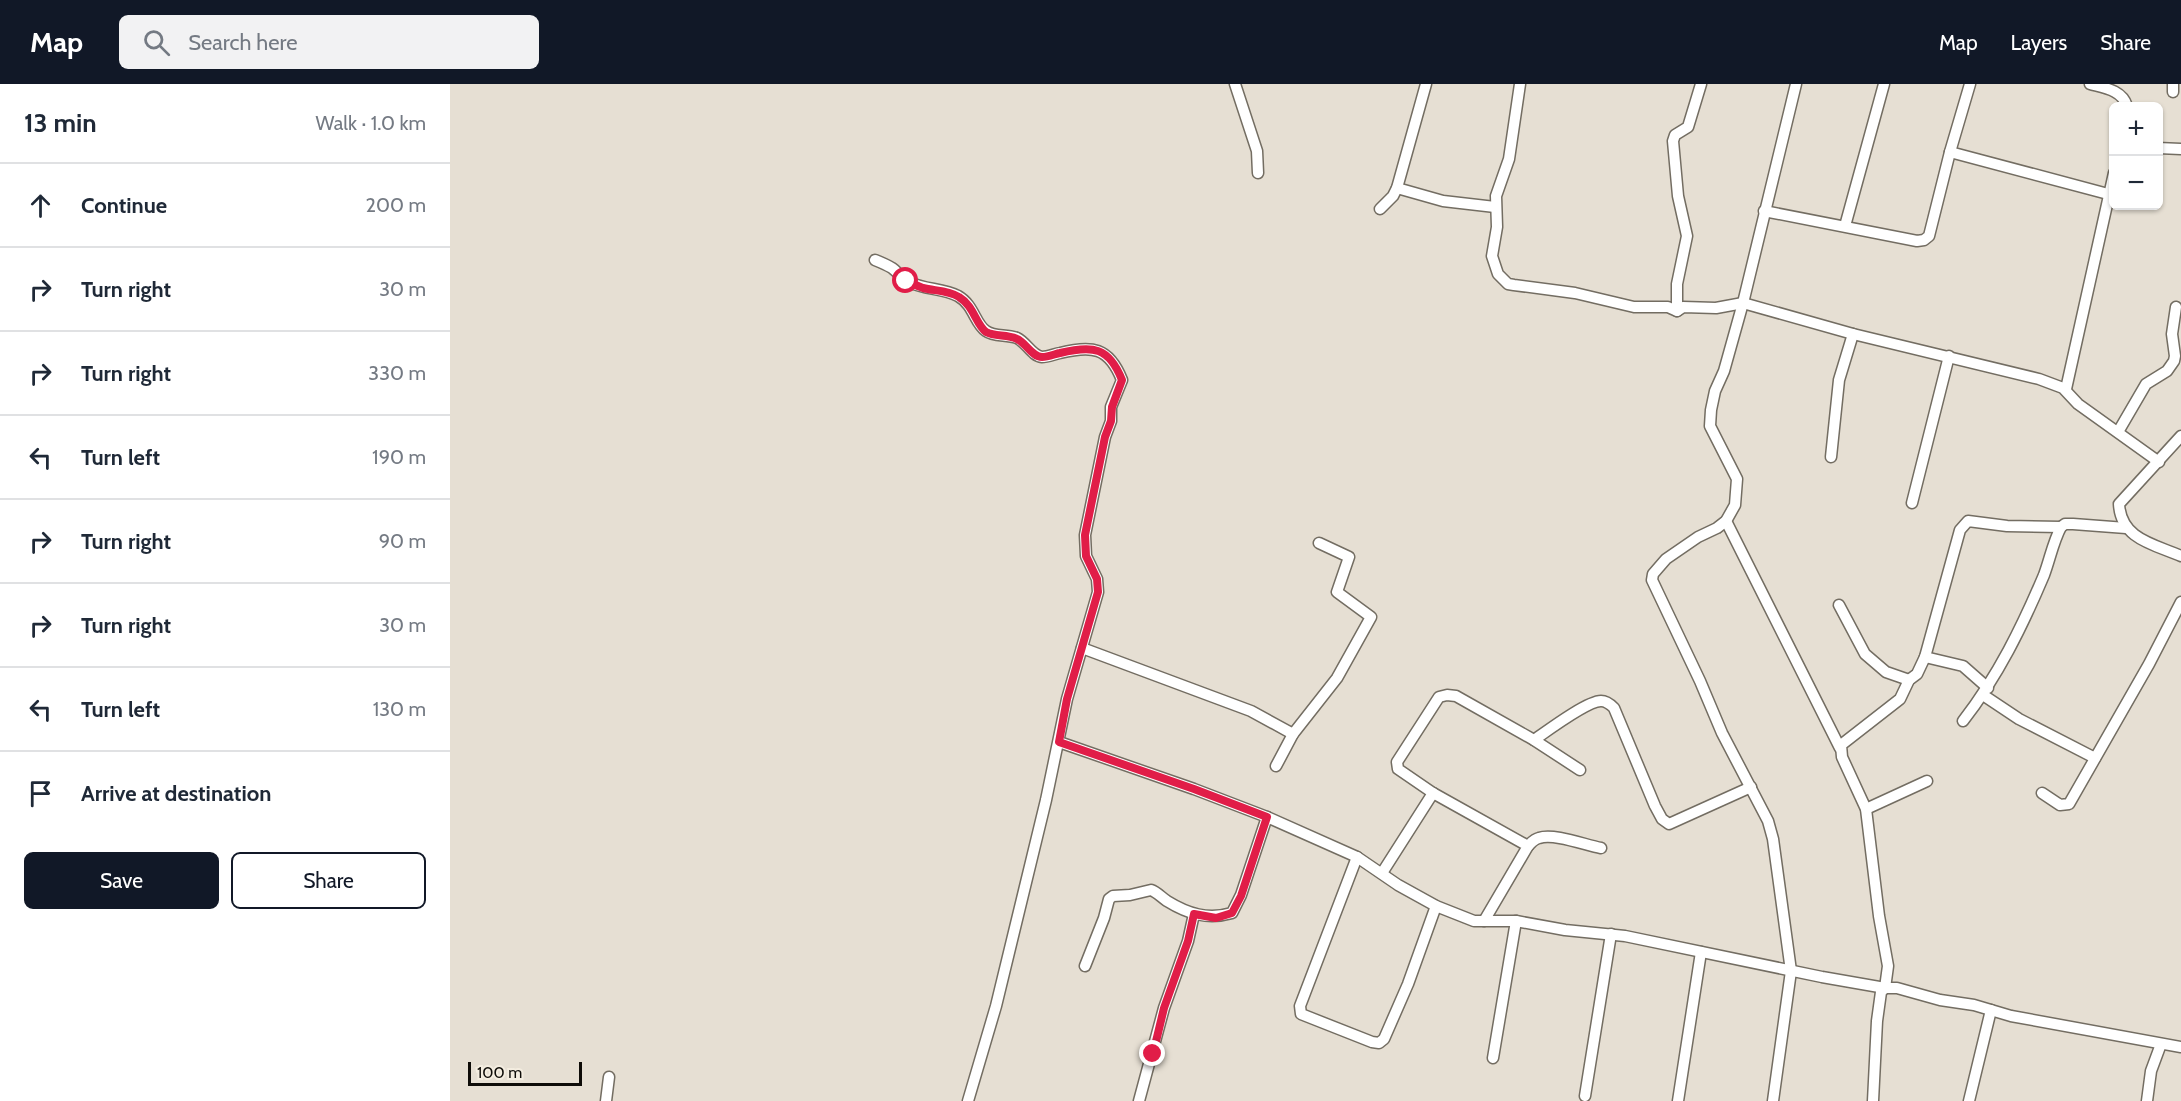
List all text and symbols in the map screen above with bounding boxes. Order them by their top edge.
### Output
search box [119,15,539,69]
text: Map [30,25,83,59]
icon: search [140,26,173,59]
text: Search here [188,29,297,56]
text: Map [1939,30,1978,55]
text: Layers [2011,30,2067,55]
text: Share [2100,30,2151,55]
map controls [2109,102,2163,210]
button: + [2109,102,2163,156]
text: 13 min [24,107,97,139]
text: Walk · 1.0 km [316,111,426,135]
button: − [2109,156,2163,210]
icon: ahead [24,189,57,222]
text: Continue [81,192,167,219]
text: 200 m [366,193,426,217]
route start [892,267,918,293]
icon: right [24,273,57,306]
text: Turn right [81,276,171,303]
text: 30 m [379,277,426,301]
icon: right [24,357,57,390]
text: Turn right [81,360,171,387]
text: 330 m [368,361,426,385]
icon: left [24,441,57,474]
text: Turn left [81,444,160,471]
text: 190 m [372,445,426,469]
icon: right [24,525,57,558]
text: Turn right [81,528,171,555]
text: 90 m [379,529,426,553]
icon: right [24,609,57,642]
text: Turn right [81,612,171,639]
text: 30 m [379,613,426,637]
icon: left [24,693,57,726]
text: Turn left [81,696,160,723]
text: 130 m [373,697,426,721]
icon: arrive [24,777,57,810]
text: Arrive at destination [81,780,271,807]
button: Save [24,852,219,909]
button: Share [231,852,426,909]
route end [1139,1040,1165,1066]
scale bar [468,1059,582,1086]
text: 100 m [477,1063,522,1082]

